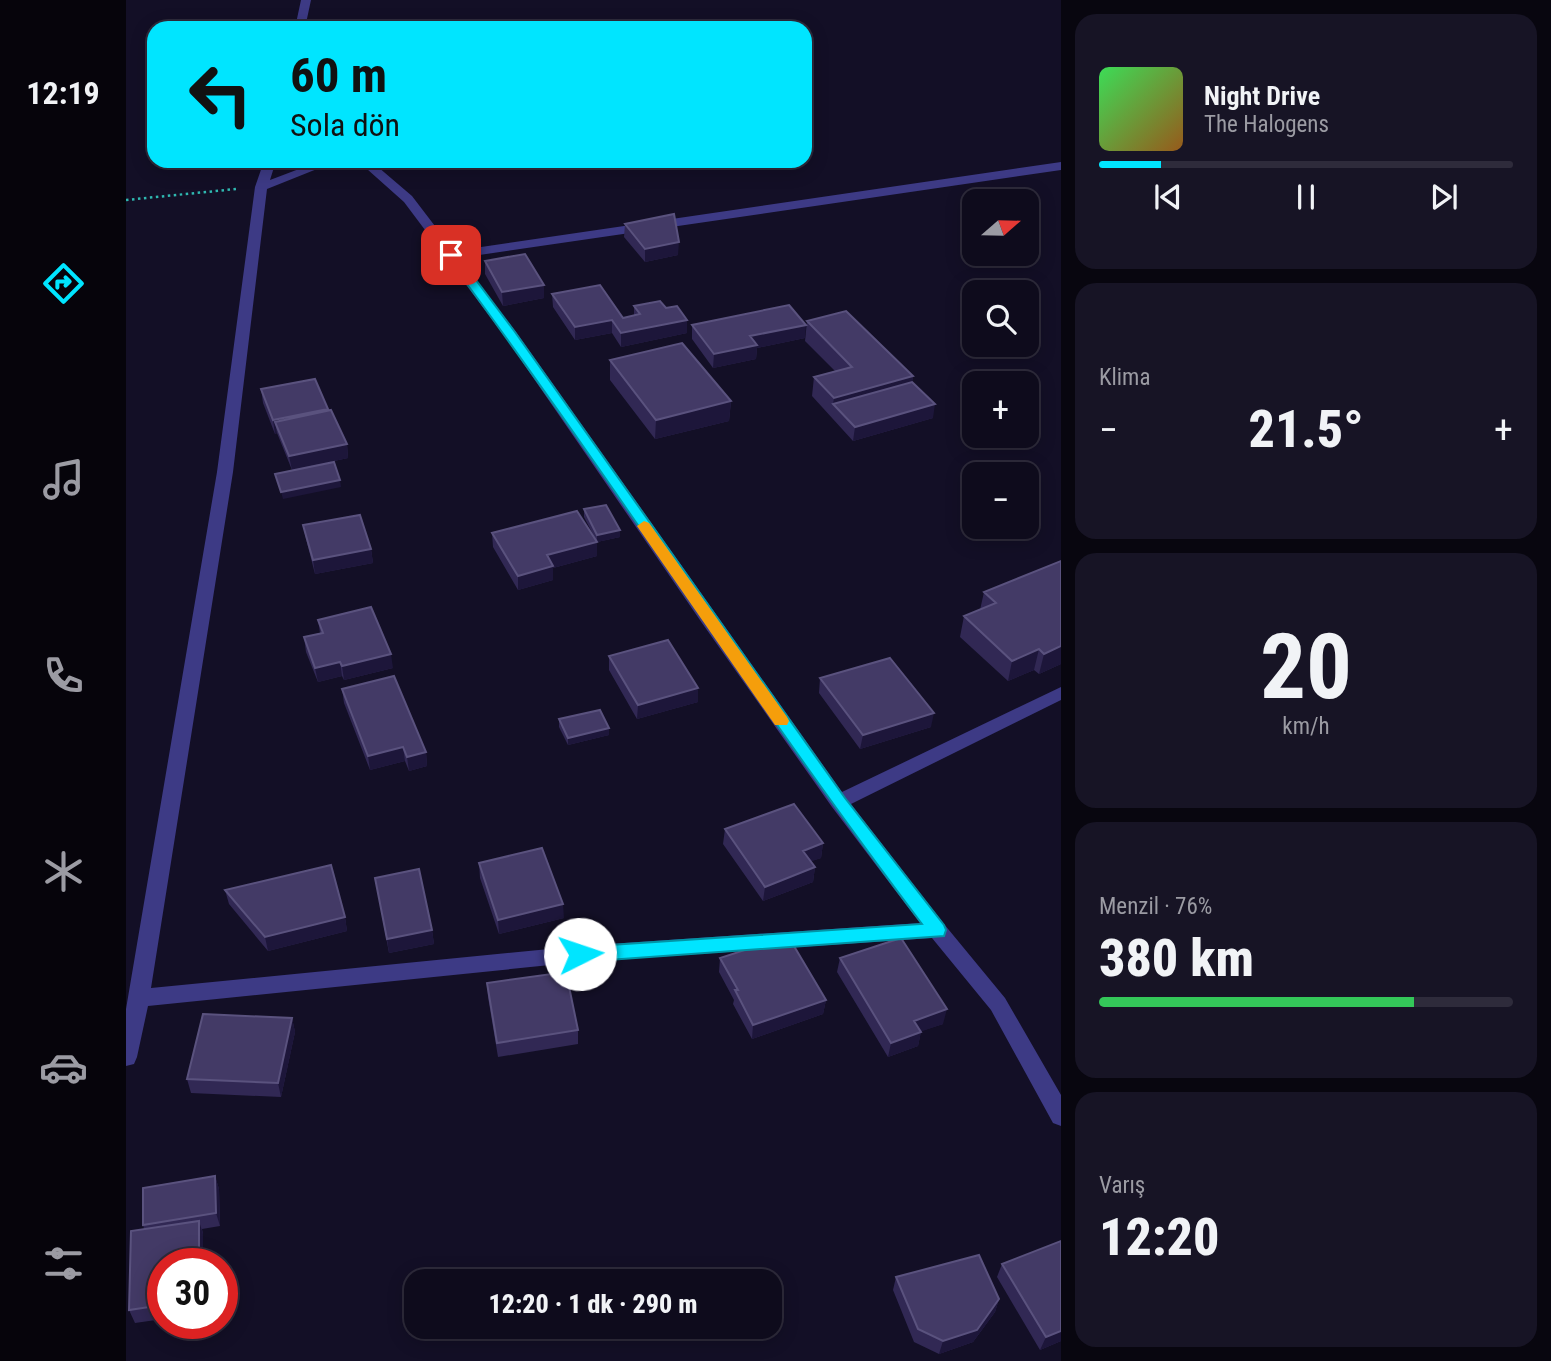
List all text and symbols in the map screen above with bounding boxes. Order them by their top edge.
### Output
text: 60 m [290,47,387,104]
icon: left [175,49,266,140]
text: 12:19 [26,74,100,112]
text: Night Drive [1204,81,1320,111]
text: Sola dön [290,106,400,144]
text: The Halogens [1204,111,1329,138]
icon: previous [1149,178,1187,216]
icon: pause [1287,178,1325,216]
icon: next [1425,178,1463,216]
north arrow [962,189,1040,266]
map controls [962,189,1039,539]
pin [421,225,481,285]
icon: arrive [432,236,470,274]
icon: directions [39,259,88,308]
button: search [962,280,1039,357]
text: Klima [1099,364,1150,391]
button: + [962,371,1039,448]
text: 21.5° [1248,399,1364,460]
text: − [1099,408,1118,452]
text: + [1494,408,1513,452]
icon: music [39,455,88,504]
button: − [962,462,1039,539]
text: 20 [1260,614,1352,720]
icon: phone [39,651,88,700]
text: km/h [1282,713,1330,740]
icon: climate [39,847,88,896]
text: Menzil · 76% [1099,893,1212,920]
position arrow [543,917,617,991]
text: 380 km [1099,928,1254,989]
icon: car [39,1043,88,1092]
text: Varış [1099,1172,1145,1199]
text: 12:20 [1099,1207,1219,1268]
icon: filters [39,1239,88,1288]
speed limit sign: 30 [147,1248,238,1339]
text: 12:20 · 1 dk · 290 m [488,1289,698,1319]

